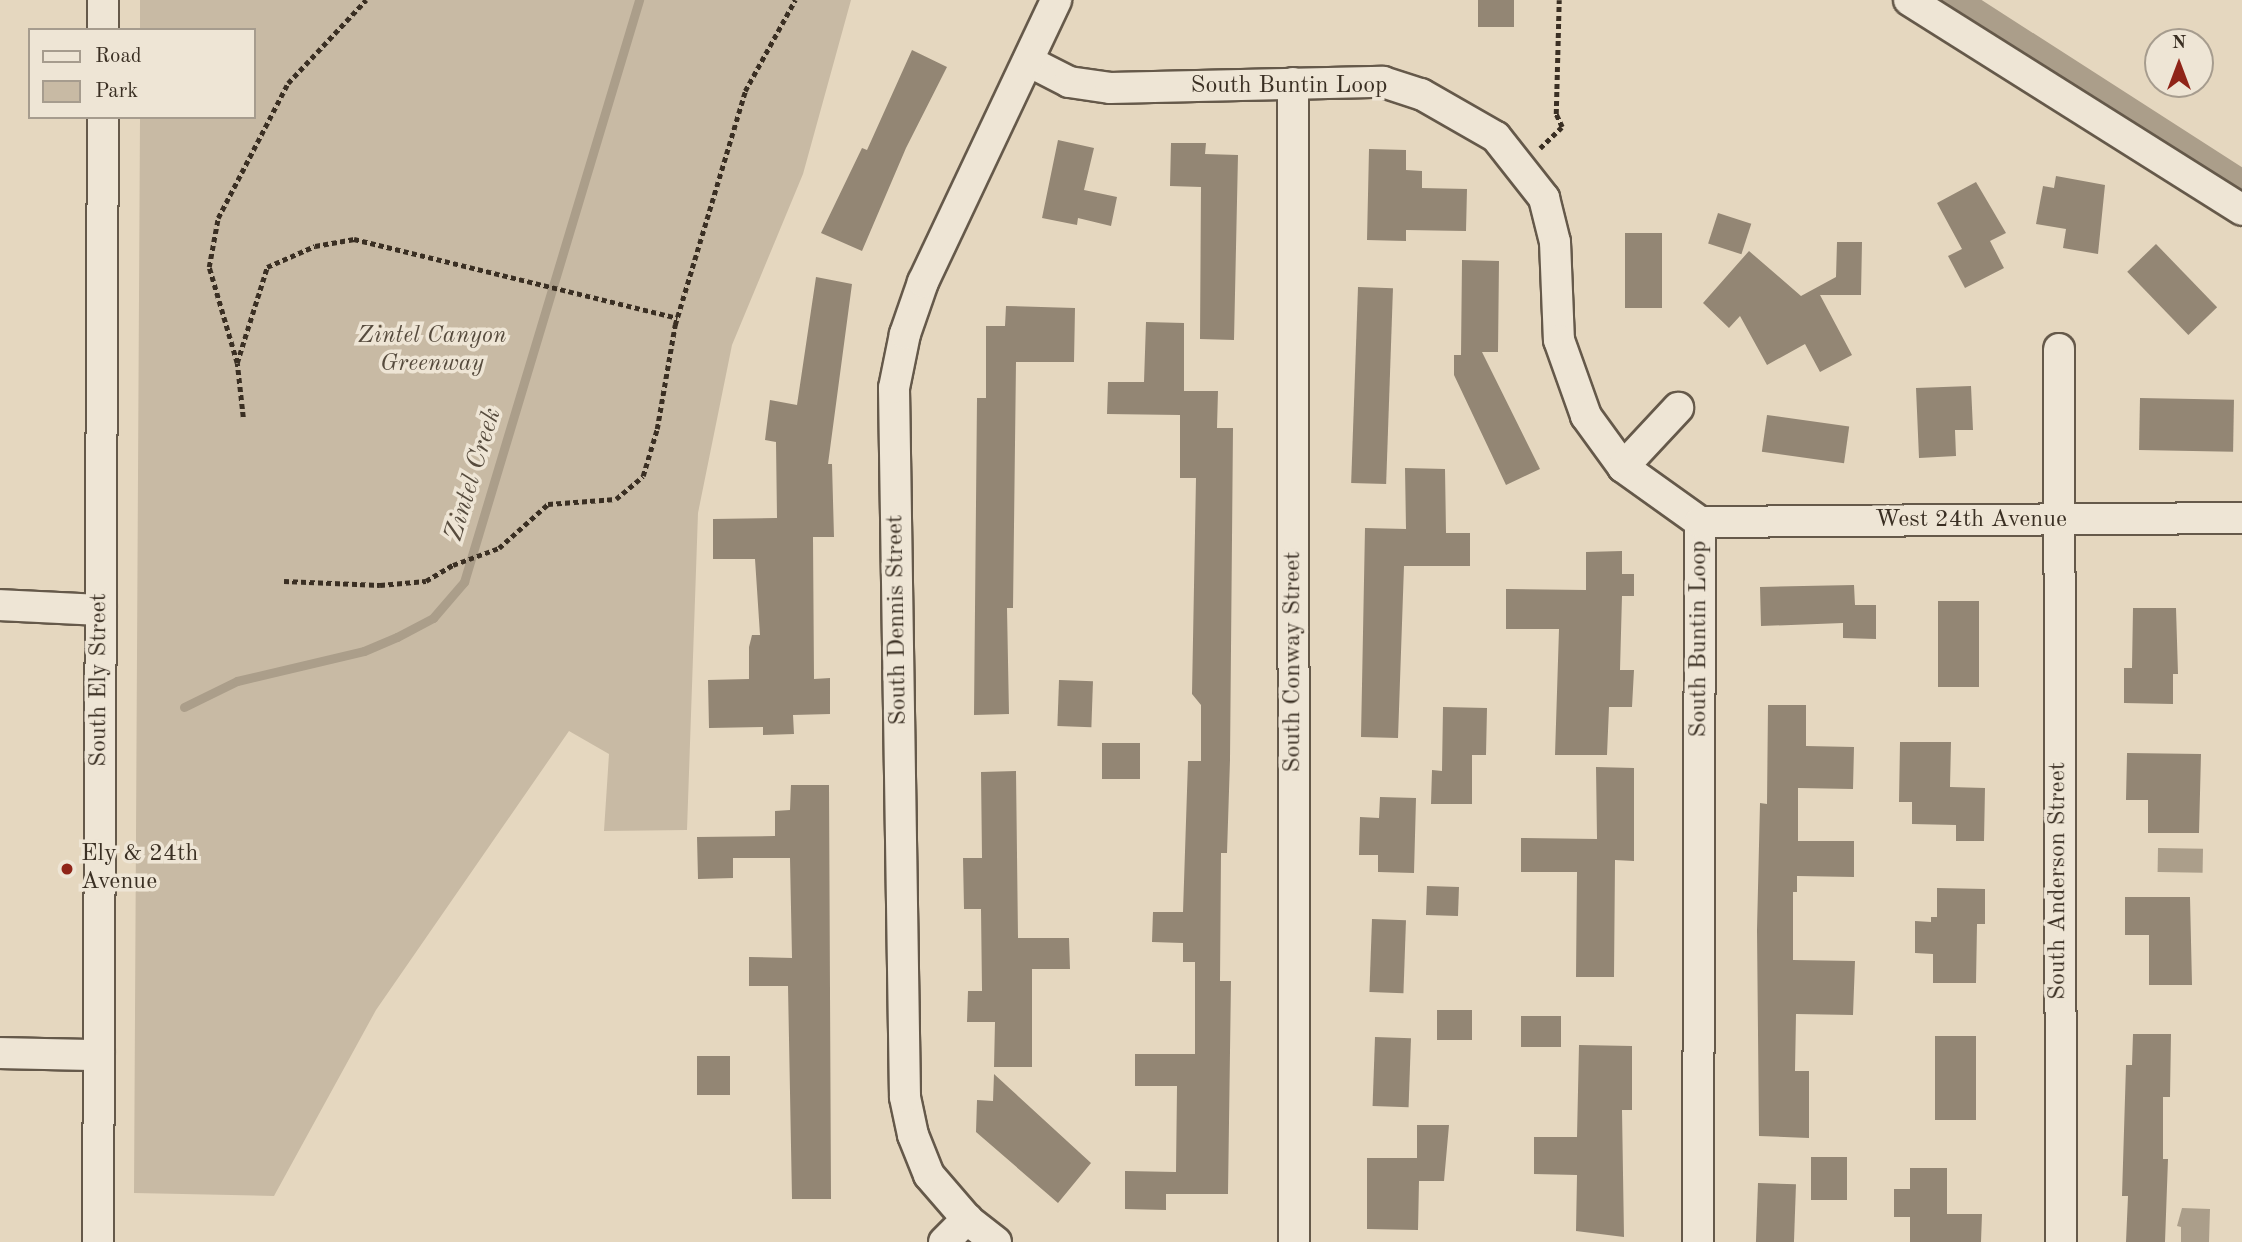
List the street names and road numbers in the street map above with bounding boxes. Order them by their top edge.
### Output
street label: South Buntin Loop [1191,73,1387,101]
street label: West 24th Avenue [1875,507,2067,535]
street label: South Dennis Street [882,514,914,726]
street label: South Buntin Loop [1686,541,1714,737]
street label: South Conway Street [1280,551,1308,773]
street label: South Ely Street [86,593,114,767]
street label: South Anderson Street [2045,762,2073,1000]

